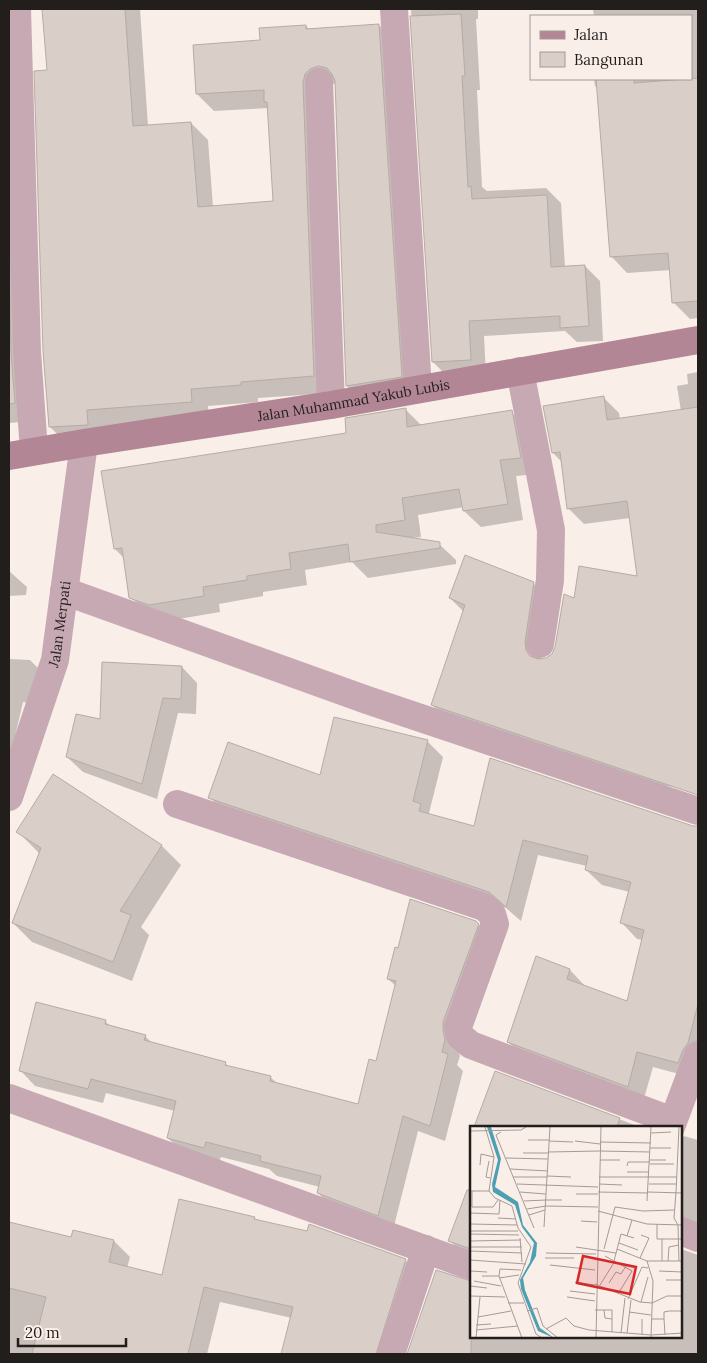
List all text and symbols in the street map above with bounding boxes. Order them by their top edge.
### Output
legend [530,15,692,80]
text: Jalan [573,25,608,44]
text: Bangunan [574,50,643,69]
street label: Jalan Muhammad Yakub Lubis [255,375,451,425]
street label: Jalan Merpati [44,580,75,670]
inset map [470,1126,682,1338]
scale bar [18,1316,125,1348]
text: 20 m [25,1323,60,1342]

